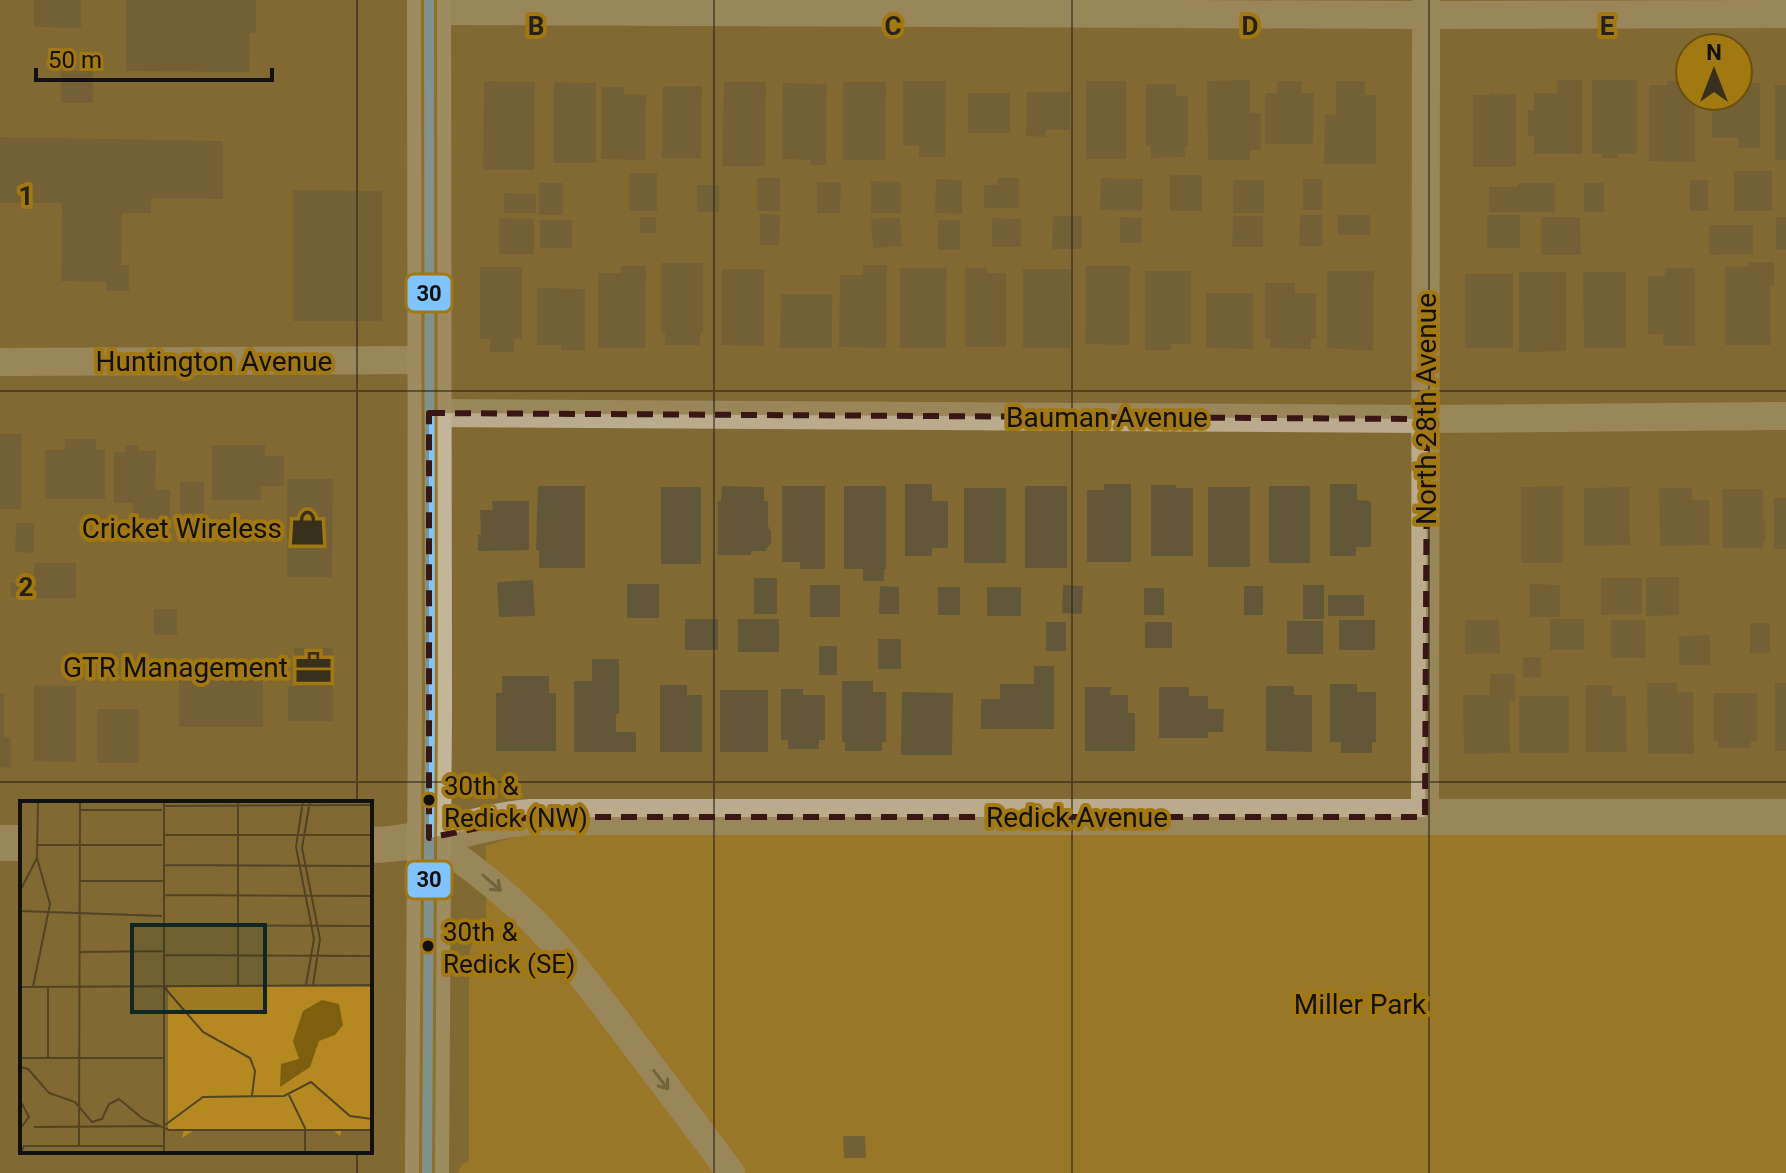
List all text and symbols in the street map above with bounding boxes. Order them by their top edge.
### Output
text: B [528,11,544,41]
text: C [884,11,902,41]
text: D [1242,11,1258,41]
text: E [1600,11,1615,41]
scale bar [36,32,272,82]
north arrow [1674,32,1754,112]
text: N [1706,40,1722,65]
text: 50 m [48,46,102,74]
text: 1 [19,181,33,211]
line badge: 30 [406,274,452,312]
text: 30 [416,281,442,306]
street label: North 28th Avenue [1410,293,1443,525]
street label: Huntington Avenue [96,345,332,378]
street label: Bauman Avenue [1006,401,1208,434]
shop icon: Cricket Wireless [289,509,327,547]
place label: Cricket Wireless [82,512,282,545]
text: 2 [19,572,33,602]
office icon: GTR Management [295,648,333,686]
place label: GTR Management [63,651,288,684]
place label: 30th & Redick (NW) [444,771,588,833]
marker: 30th & Redick (NW) [421,792,437,808]
inset map [20,801,372,1153]
street label: Redick Avenue [986,801,1168,834]
line badge: 30 [406,861,452,899]
text: 30 [416,867,442,892]
one-way arrow [481,874,501,892]
place label: 30th & Redick (SE) [443,917,575,979]
marker: 30th & Redick (SE) [420,938,436,954]
park label: Miller Park [1294,988,1427,1021]
one-way arrow [652,1069,669,1090]

